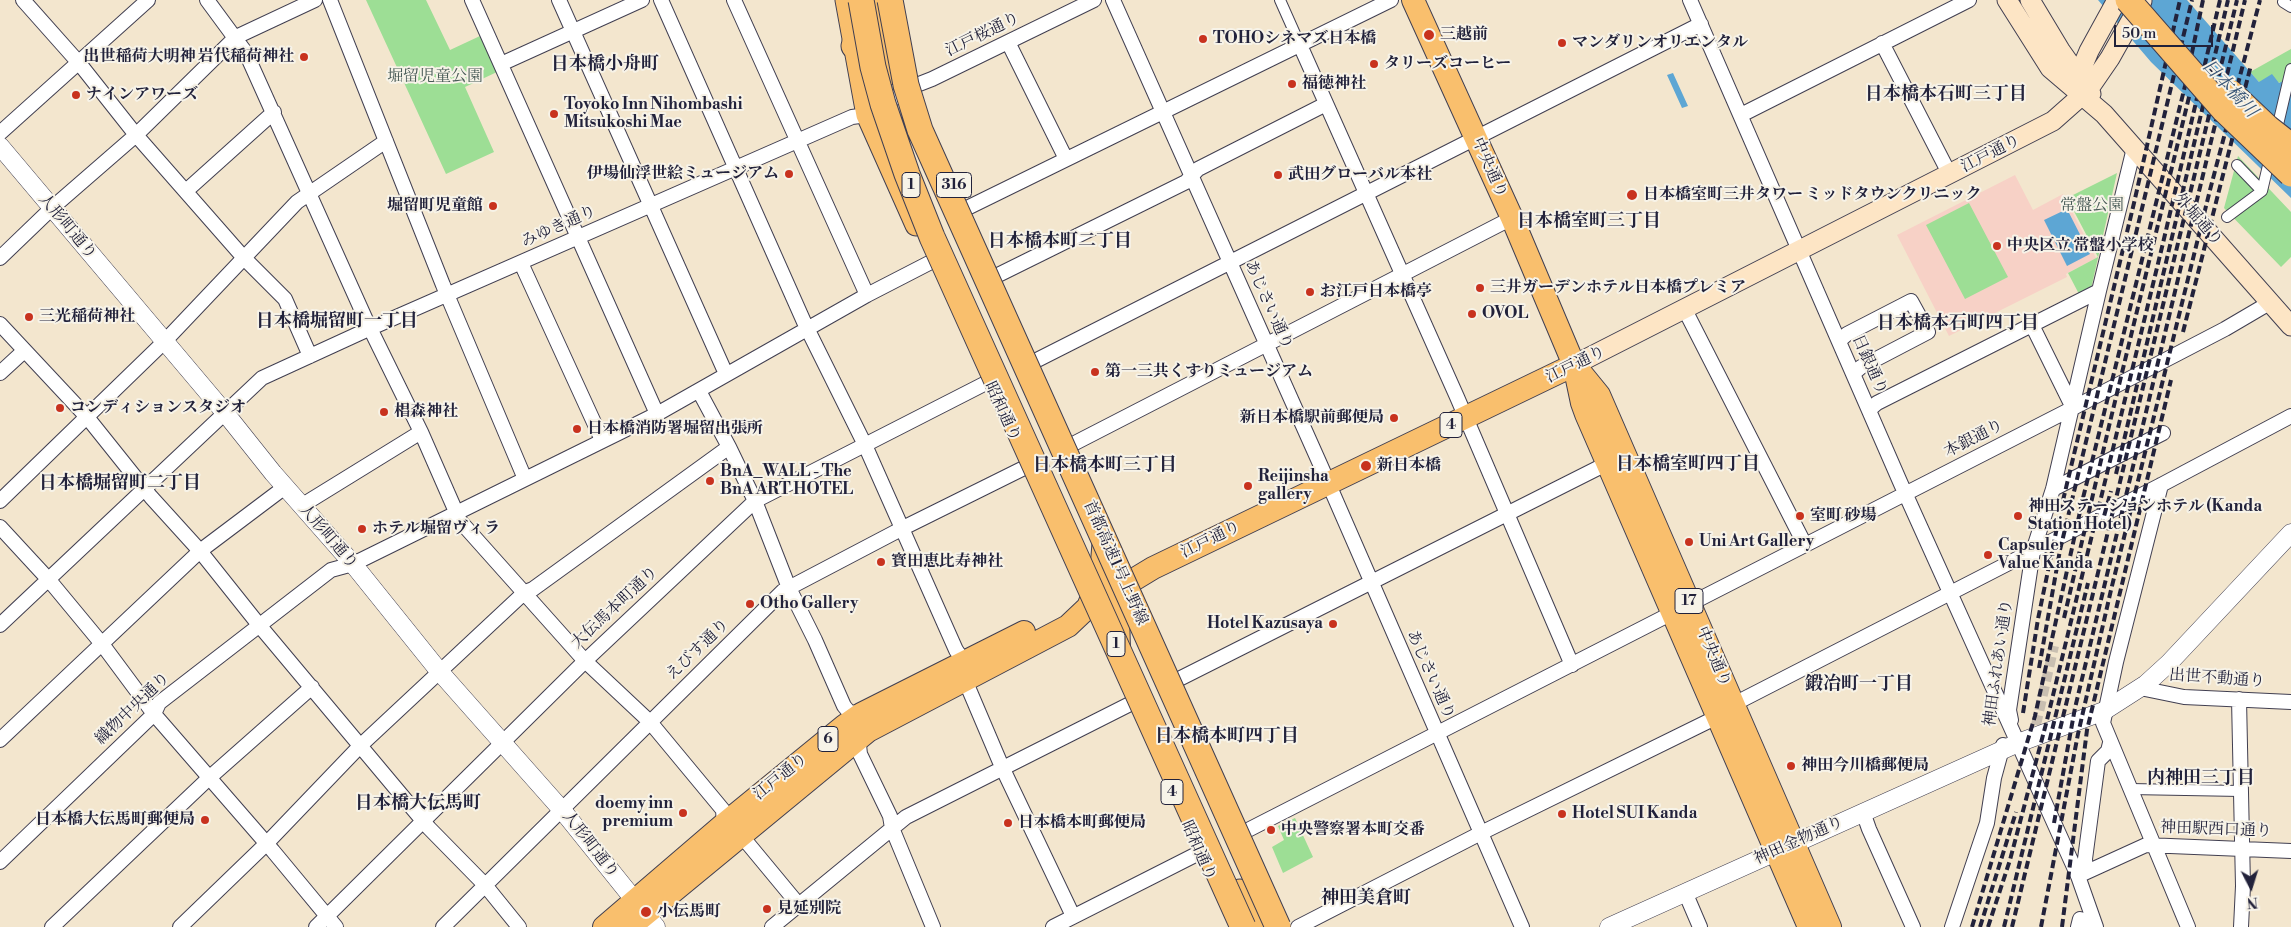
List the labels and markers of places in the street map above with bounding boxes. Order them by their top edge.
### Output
place label: 三越前 [1440,25,1488,45]
marker: 三越前 [1422,28,1436,42]
place label: TOHOシネマズ日本橋 [1213,29,1376,49]
marker: TOHOシネマズ日本橋 [1197,33,1209,45]
place label: マンダリンオリエンタル [1572,33,1748,53]
marker: マンダリンオリエンタル [1556,37,1568,49]
place label: 出世稲荷大明神 岩代稲荷神社 [83,47,294,67]
marker: 出世稲荷大明神 岩代稲荷神社 [298,51,310,63]
place label: タリーズコーヒー [1384,54,1511,74]
marker: タリーズコーヒー [1368,58,1380,70]
place label: 福徳神社 [1302,74,1366,94]
marker: 福徳神社 [1286,78,1298,90]
place label: ナインアワーズ [86,85,198,105]
marker: ナインアワーズ [70,89,82,101]
place label: Toyoko Inn Nihombashi Mitsukoshi Mae [564,95,743,133]
marker: Toyoko Inn Nihombashi Mitsukoshi Mae [548,108,560,120]
place label: 伊場仙浮世絵ミュージアム [587,164,779,184]
place label: 武田グローバル本社 [1288,165,1432,185]
marker: 伊場仙浮世絵ミュージアム [783,168,795,180]
marker: 武田グローバル本社 [1272,169,1284,181]
place label: 日本橋室町三井タワー ミッドタウンクリニック [1643,185,1982,205]
marker: 日本橋室町三井タワー ミッドタウンクリニック [1625,188,1639,202]
place label: 堀留町児童館 [387,196,483,216]
marker: 堀留町児童館 [487,200,499,212]
place label: 中央区立 常盤小学校 [2007,236,2154,256]
marker: 中央区立 常盤小学校 [1991,240,2003,252]
place label: 三井ガーデンホテル日本橋プレミア [1490,278,1746,298]
place label: お江戸日本橋亭 [1320,282,1432,302]
marker: 三井ガーデンホテル日本橋プレミア [1474,282,1486,294]
marker: お江戸日本橋亭 [1304,286,1316,298]
place label: OVOL [1482,304,1528,324]
place label: 三光稲荷神社 [39,307,135,327]
marker: OVOL [1466,308,1478,320]
marker: 三光稲荷神社 [23,311,35,323]
place label: 第一三共くすりミュージアム [1105,362,1313,382]
marker: 第一三共くすりミュージアム [1089,366,1101,378]
place label: コンディションスタジオ [70,398,246,418]
marker: コンディションスタジオ [54,402,66,414]
place label: 椙森神社 [394,402,458,422]
marker: 椙森神社 [378,406,390,418]
place label: 新日本橋駅前郵便局 [1240,408,1384,428]
marker: 新日本橋駅前郵便局 [1388,412,1400,424]
place label: 日本橋消防署堀留出張所 [587,419,763,439]
marker: 日本橋消防署堀留出張所 [571,423,583,435]
place label: 新日本橋 [1377,456,1441,476]
marker: 新日本橋 [1359,459,1373,473]
place label: BnA_WALL - The BnA ART HOTEL [720,462,853,500]
place label: Reijinsha gallery [1258,467,1329,505]
marker: BnA_WALL - The BnA ART HOTEL [704,475,716,487]
marker: Reijinsha gallery [1242,480,1254,492]
place label: 神田ステーションホテル (Kanda Station Hotel) [2028,497,2262,535]
place label: 室町 砂場 [1810,506,1877,526]
marker: 室町 砂場 [1794,510,1806,522]
marker: 神田ステーションホテル (Kanda Station Hotel) [2012,510,2024,522]
place label: ホテル堀留ヴィラ [372,519,500,539]
marker: ホテル堀留ヴィラ [356,523,368,535]
place label: Uni Art Gallery [1699,532,1814,552]
marker: Uni Art Gallery [1683,536,1695,548]
place label: Capsule Value Kanda [1998,536,2093,574]
marker: Capsule Value Kanda [1982,549,1994,561]
place label: 寳田恵比寿神社 [891,552,1003,572]
marker: 寳田恵比寿神社 [875,556,887,568]
place label: Otho Gallery [760,594,858,614]
marker: Otho Gallery [744,598,756,610]
place label: Hotel Kazusaya [1207,614,1323,634]
marker: Hotel Kazusaya [1327,618,1339,630]
place label: 神田今川橋郵便局 [1801,756,1929,776]
marker: 神田今川橋郵便局 [1785,760,1797,772]
place label: doemy inn premium [595,794,673,832]
place label: Hotel SUI Kanda [1572,804,1697,824]
marker: doemy inn premium [677,807,689,819]
marker: Hotel SUI Kanda [1556,808,1568,820]
place label: 日本橋大伝馬町郵便局 [35,810,195,830]
place label: 日本橋本町郵便局 [1018,813,1146,833]
marker: 日本橋大伝馬町郵便局 [199,814,211,826]
marker: 日本橋本町郵便局 [1002,817,1014,829]
place label: 中央警察署本町交番 [1281,820,1425,840]
marker: 中央警察署本町交番 [1265,824,1277,836]
place label: 見延別院 [777,899,841,919]
place label: 小伝馬町 [657,902,721,922]
marker: 見延別院 [761,903,773,915]
marker: 小伝馬町 [639,905,653,919]

